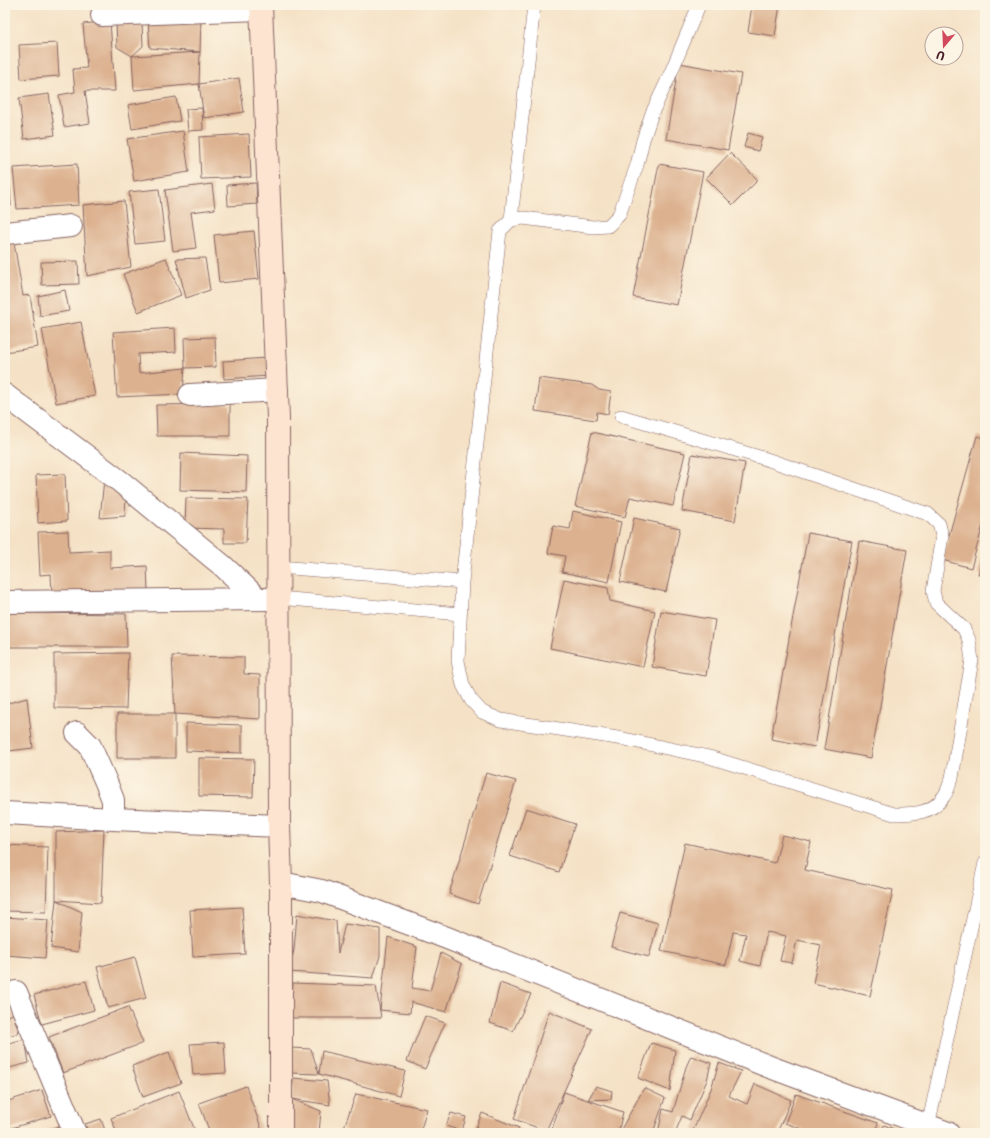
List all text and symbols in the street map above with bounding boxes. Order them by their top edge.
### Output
north arrow [924,26,964,66]
text: U [934,47,947,65]

